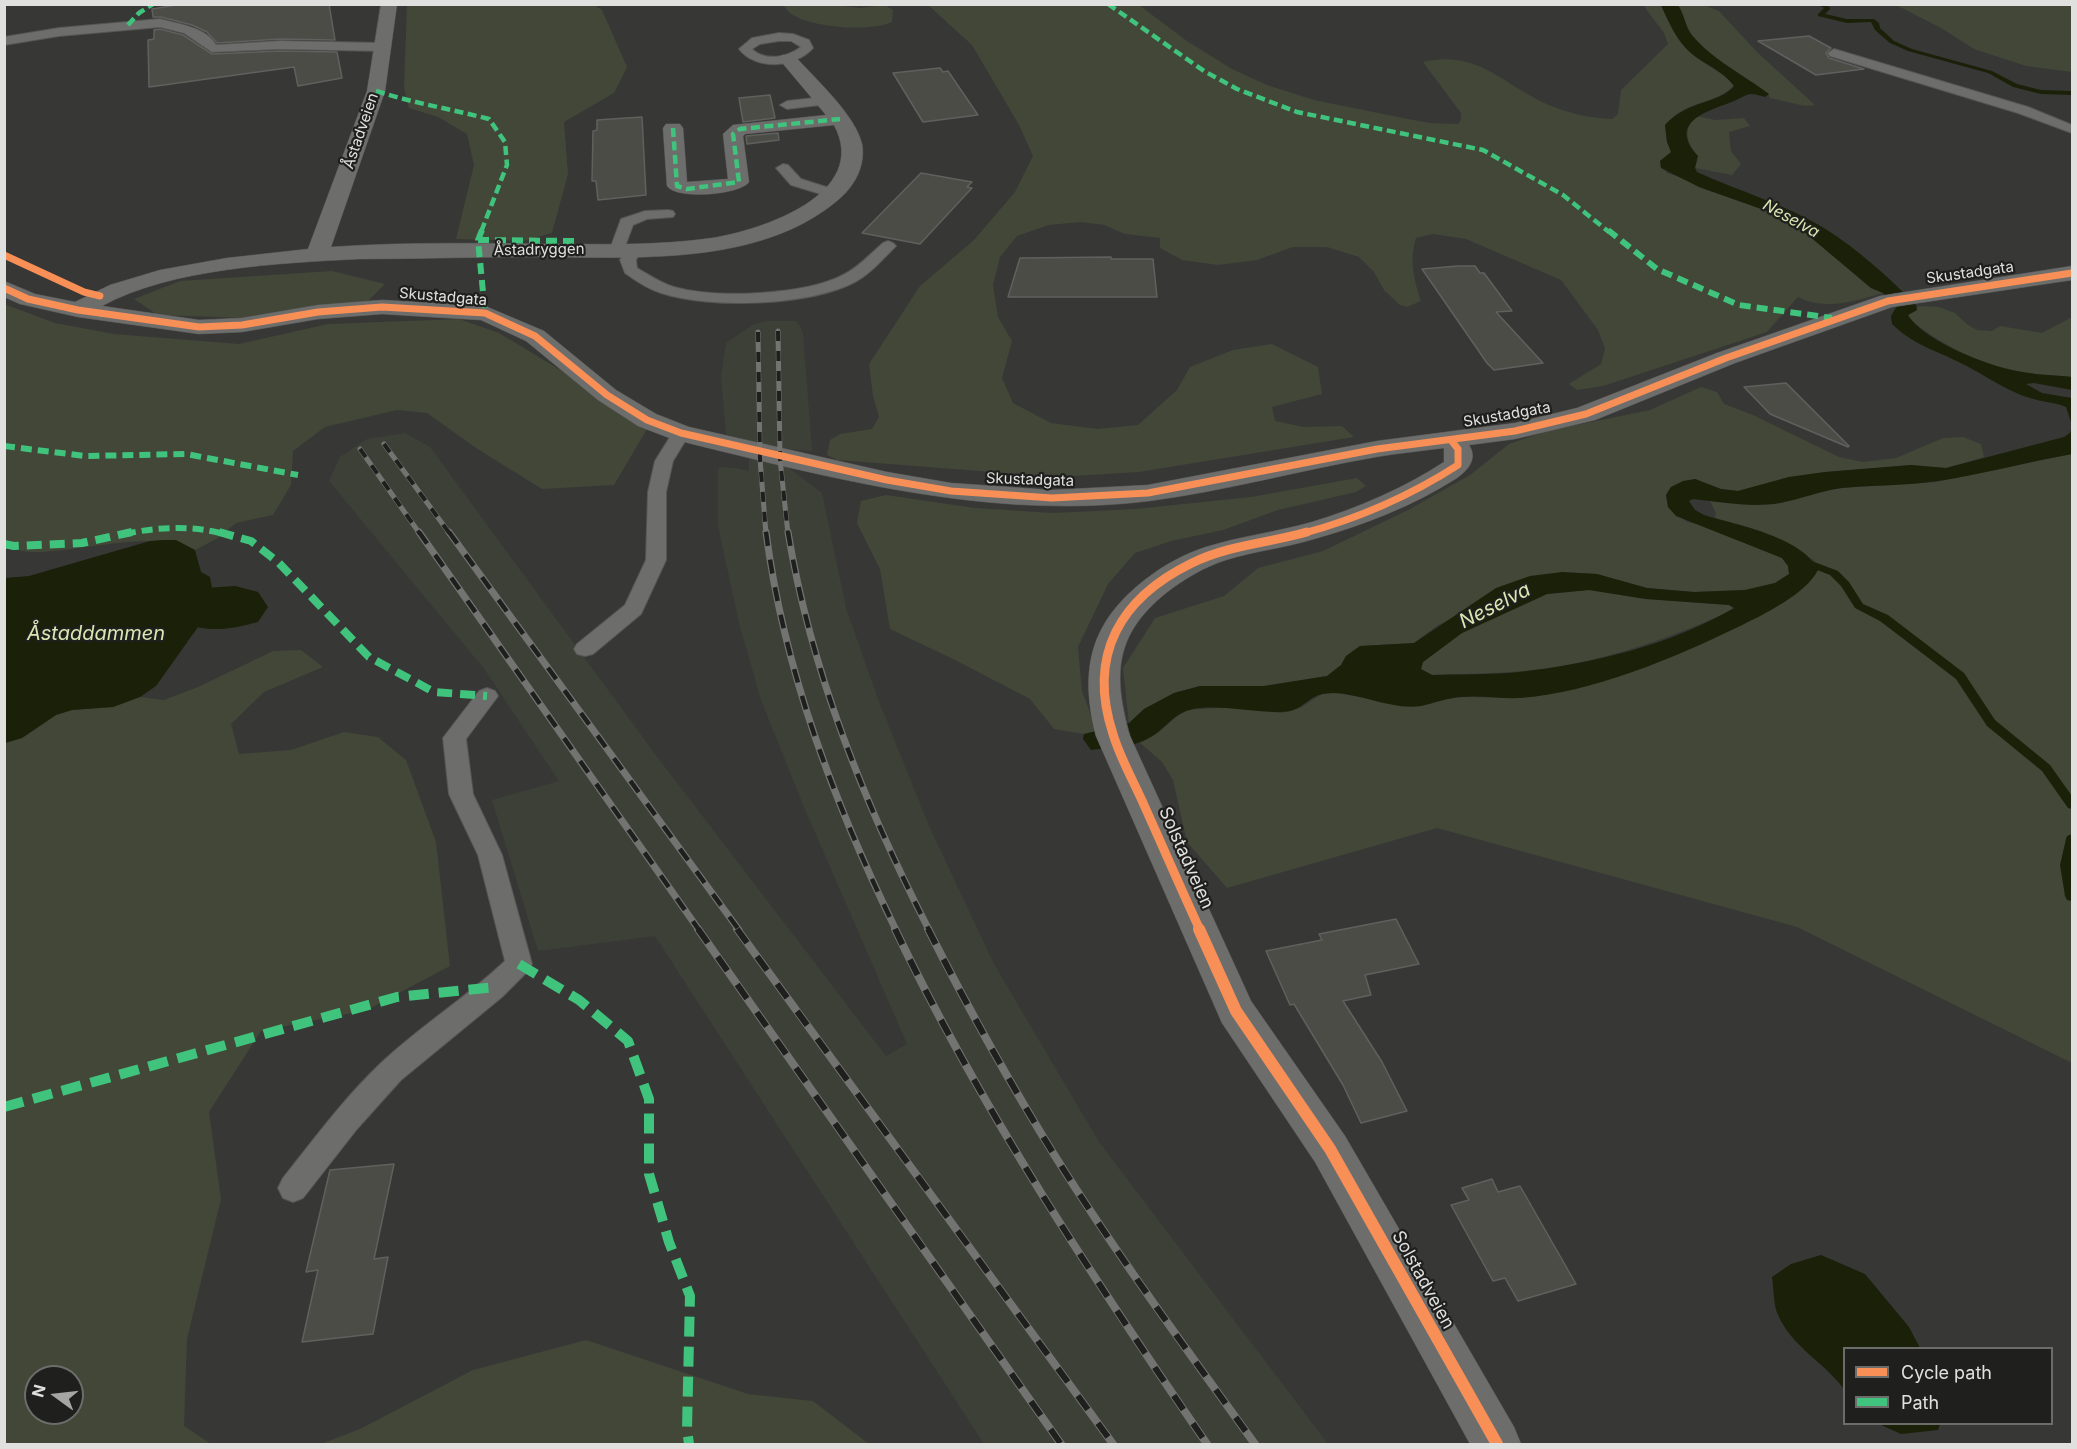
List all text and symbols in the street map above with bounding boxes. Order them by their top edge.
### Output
street label: Åstadveien [340,91,382,171]
water label: Neselva [1760,196,1822,242]
street label: Åstadryggen [493,240,585,260]
street label: Skustadgata [1925,258,2015,288]
street label: Skustadgata [398,284,488,310]
street label: Skustadgata [1462,398,1552,432]
street label: Skustadgata [986,469,1074,491]
water label: Neselva [1455,578,1535,634]
water label: Åstaddammen [27,622,165,646]
street label: Solstadveien [1154,804,1218,912]
street label: Solstadveien [1387,1227,1459,1333]
legend [1843,1347,2053,1425]
text: Cycle path [1901,1362,1992,1383]
north arrow [24,1365,84,1425]
text: N [27,1382,50,1399]
text: Path [1901,1392,1939,1413]

